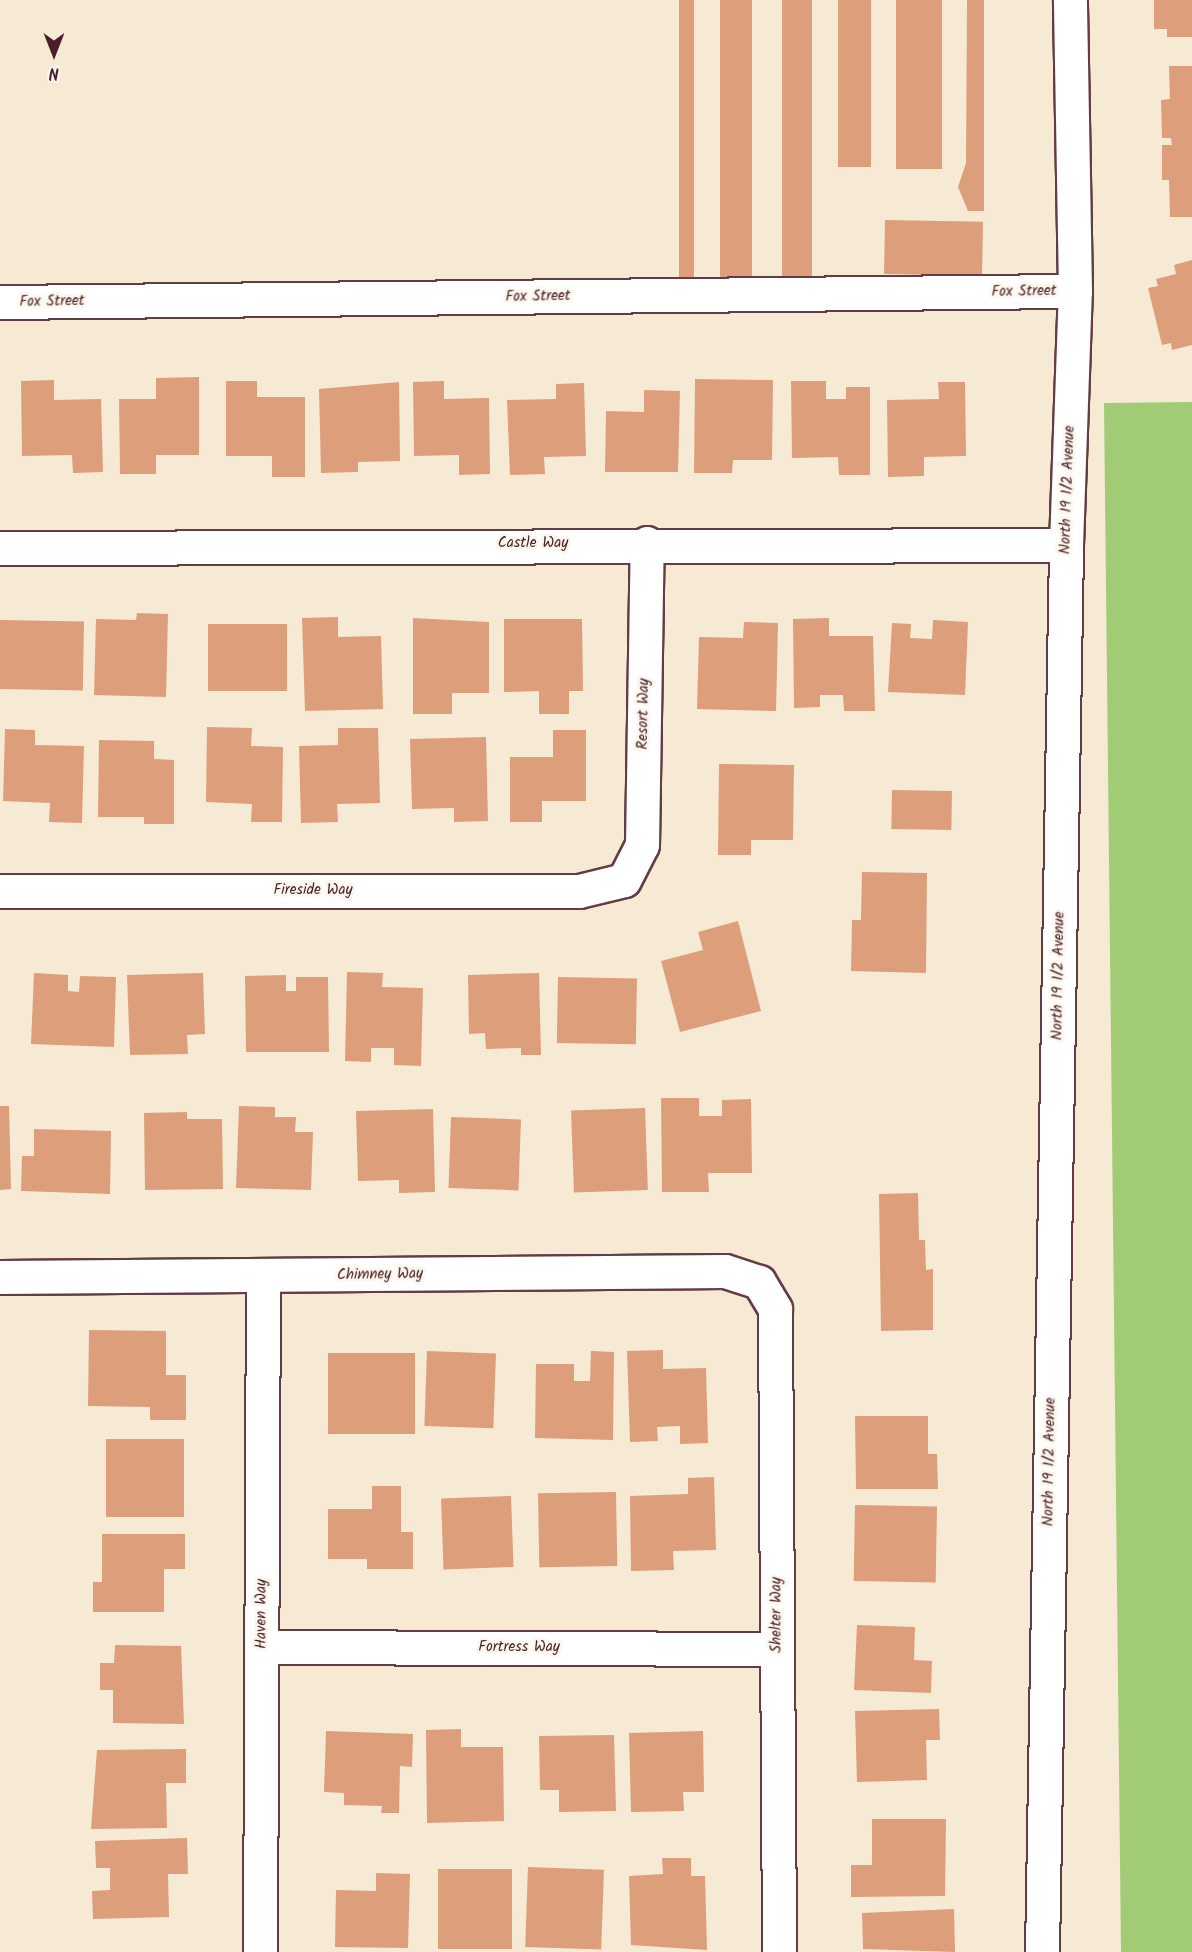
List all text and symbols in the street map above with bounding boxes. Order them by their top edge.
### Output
north arrow [24,24,84,84]
text: N [49,60,59,85]
street label: Fox Street [991,282,1057,302]
street label: Fox Street [505,287,571,307]
street label: Fox Street [19,292,85,312]
street label: North 19 1/2 Avenue [1057,425,1079,555]
street label: Castle Way [498,535,568,553]
street label: Resort Way [634,678,654,750]
street label: Fireside Way [273,882,353,900]
street label: North 19 1/2 Avenue [1049,911,1069,1041]
street label: Chimney Way [337,1265,423,1285]
street label: North 19 1/2 Avenue [1040,1397,1060,1527]
street label: Shelter Way [768,1577,786,1653]
street label: Haven Way [253,1579,271,1649]
street label: Fortress Way [478,1639,560,1657]

